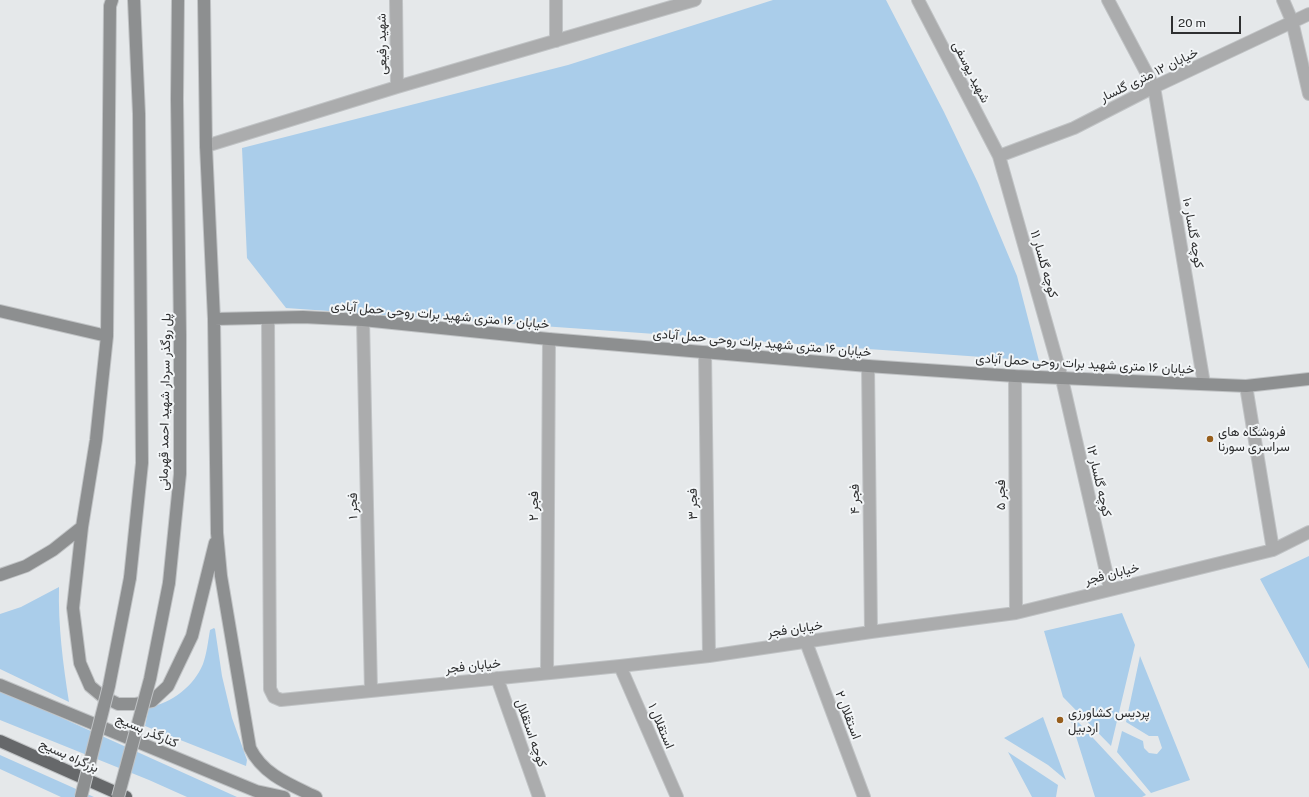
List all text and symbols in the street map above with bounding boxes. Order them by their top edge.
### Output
scale bar [1173,8,1243,34]
street label: شهید رفیعی [374,13,390,75]
text: 20 m [1178,16,1206,30]
street label: شهید یوسفی [949,39,993,105]
street label: خیابان ۱۲ متری گلسار [1097,44,1201,106]
street label: کوچه گلسار ۱۰ [1179,197,1207,269]
street label: کوچه گلسار ۱۱ [1027,228,1061,300]
street label: خیابان ۱۶ متری شهید برات روحی حمل آبادی [330,298,550,332]
street label: پل روگذر سردار شهید احمد قهرمانی [156,313,174,491]
street label: خیابان ۱۶ متری شهید برات روحی حمل آبادی [652,326,872,360]
street label: خیابان ۱۶ متری شهید برات روحی حمل آبادی [975,350,1195,378]
place label: فروشگاه های سراسری سورنا [1218,424,1290,455]
marker: فروشگاه های سراسری سورنا [1205,434,1215,444]
street label: کوچه گلسار ۱۲ [1083,444,1115,518]
street label: فجر ۵ [993,480,1009,510]
street label: فجر ۴ [847,484,863,514]
street label: فجر ۳ [685,488,701,520]
street label: فجر ۲ [526,491,542,521]
street label: فجر ۱ [345,492,361,520]
street label: خیابان فجر [1083,560,1141,588]
street label: خیابان فجر [766,617,824,641]
street label: خیابان فجر [444,655,502,677]
street label: استقلال ۲ [832,688,864,742]
street label: کوچه استقلال [512,697,550,769]
street label: استقلال ۱ [644,701,678,751]
place label: پردیس کشاورزی اردبیل [1068,705,1150,736]
street label: کنارگذر بسیج [113,711,181,751]
marker: پردیس کشاورزی اردبیل [1055,715,1065,725]
street label: بزرگراه بسیج [37,736,101,776]

